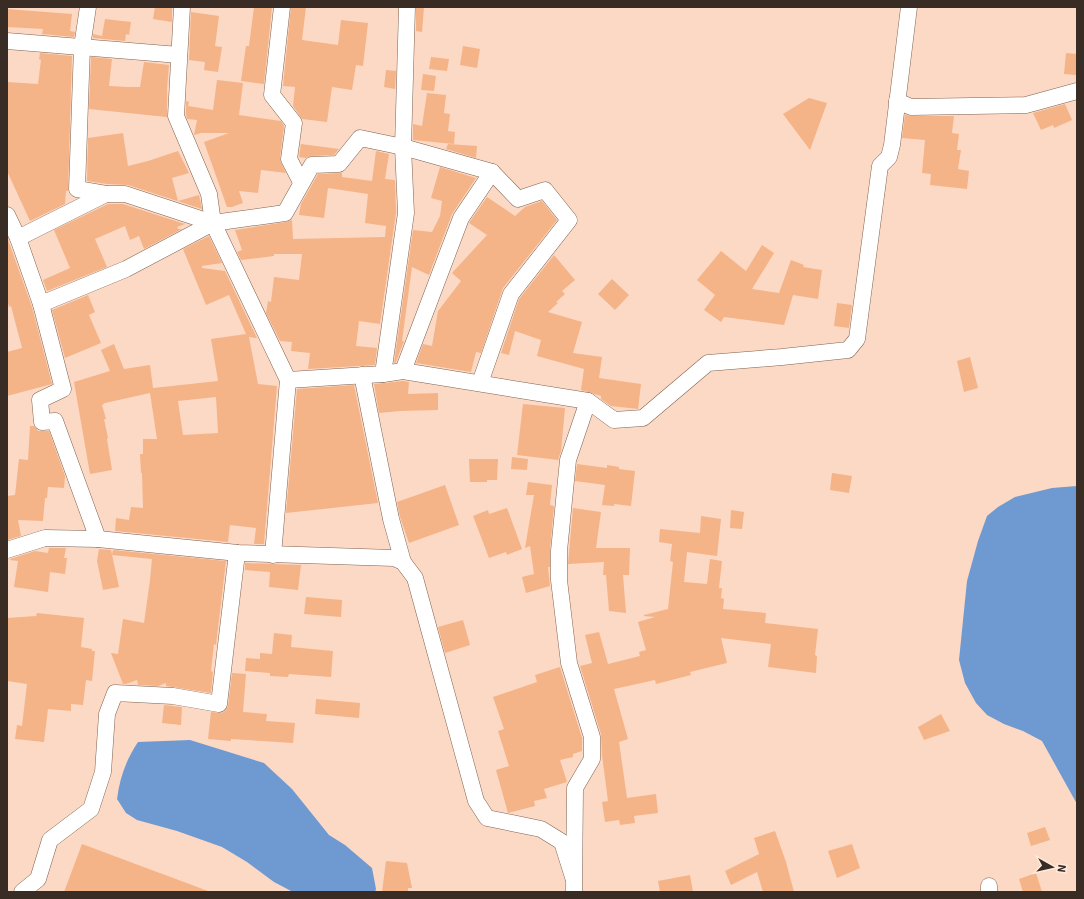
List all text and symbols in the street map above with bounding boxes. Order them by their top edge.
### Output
north arrow [1032,847,1072,887]
text: N [1054,863,1069,873]

